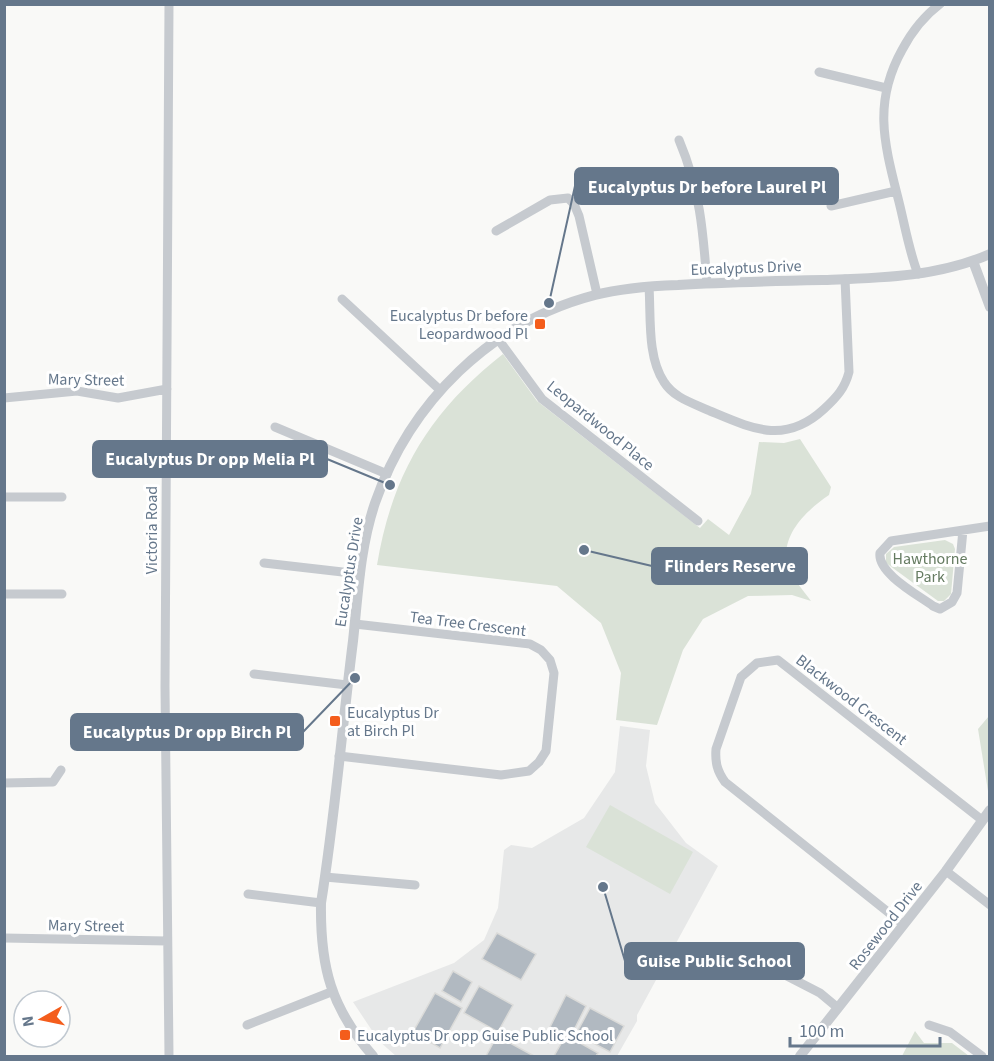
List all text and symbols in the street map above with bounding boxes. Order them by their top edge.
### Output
callout: Eucalyptus Dr before Laurel Pl [575,168,838,204]
text: Eucalyptus Dr before Laurel Pl [588,175,826,200]
street label: Eucalyptus Drive [690,255,802,281]
place label: Eucalyptus Dr before Leopardwood Pl [390,305,528,345]
marker: Eucalyptus Dr before Leopardwood Pl [533,317,547,331]
street label: Mary Street [48,368,125,392]
street label: Leopardwood Place [542,376,659,476]
callout: Eucalyptus Dr opp Melia Pl [93,441,327,477]
text: Eucalyptus Dr opp Melia Pl [105,447,315,472]
street label: Victoria Road [141,486,163,574]
street label: Eucalyptus Drive [329,515,369,629]
callout: Flinders Reserve [652,548,807,584]
park label: Hawthorne Park [892,548,968,588]
text: Flinders Reserve [664,554,796,579]
street label: Tea Tree Crescent [408,606,528,642]
street label: Blackwood Crescent [791,649,912,751]
place label: Eucalyptus Dr at Birch Pl [347,702,439,742]
callout: Eucalyptus Dr opp Birch Pl [71,714,303,750]
marker: Eucalyptus Dr at Birch Pl [328,714,342,728]
text: Eucalyptus Dr opp Birch Pl [83,720,291,745]
street label: Rosewood Drive [844,876,928,975]
street label: Mary Street [48,914,125,938]
callout: Guise Public School [625,943,804,979]
text: Guise Public School [637,949,791,974]
north arrow [12,989,72,1049]
scale bar [790,1010,940,1048]
text: N [16,1014,40,1028]
text: 100 m [799,1019,844,1044]
place label: Eucalyptus Dr opp Guise Public School [357,1025,613,1047]
marker: Eucalyptus Dr opp Guise Public School [338,1028,352,1042]

